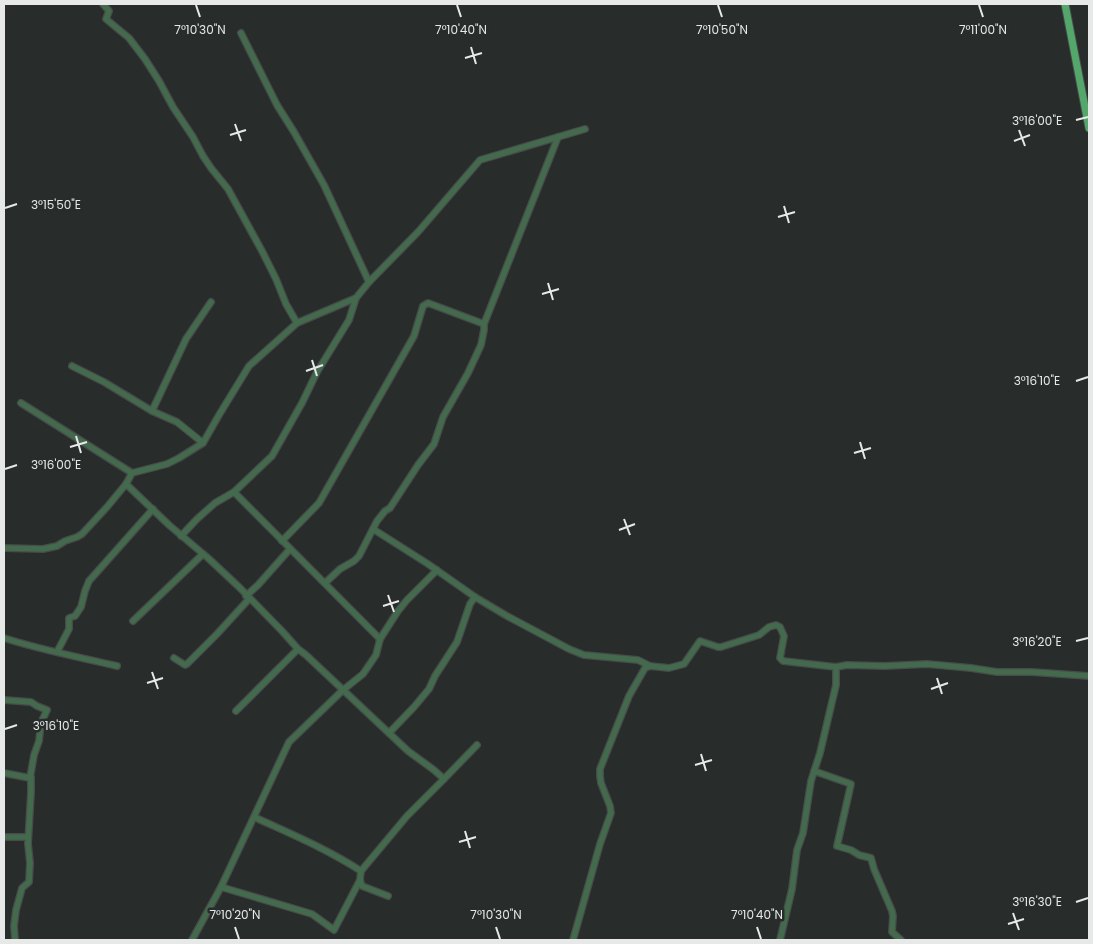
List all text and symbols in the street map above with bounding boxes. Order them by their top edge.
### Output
text: 7°10'30"N [174,21,226,38]
text: 7°10'40"N [435,21,487,38]
text: 7°10'50"N [696,21,748,38]
text: 7°11'00"N [959,21,1007,38]
text: 3°16'00"E [1012,112,1062,129]
text: 3°15'50"E [31,196,81,213]
text: 3°16'10"E [1014,372,1060,389]
text: 3°16'00"E [31,456,81,473]
text: 3°16'20"E [1012,633,1062,650]
text: 3°16'10"E [33,717,79,734]
text: 3°16'30"E [1012,893,1062,910]
text: 7°10'20"N [209,906,261,923]
text: 7°10'30"N [470,906,522,923]
text: 7°10'40"N [731,906,783,923]

